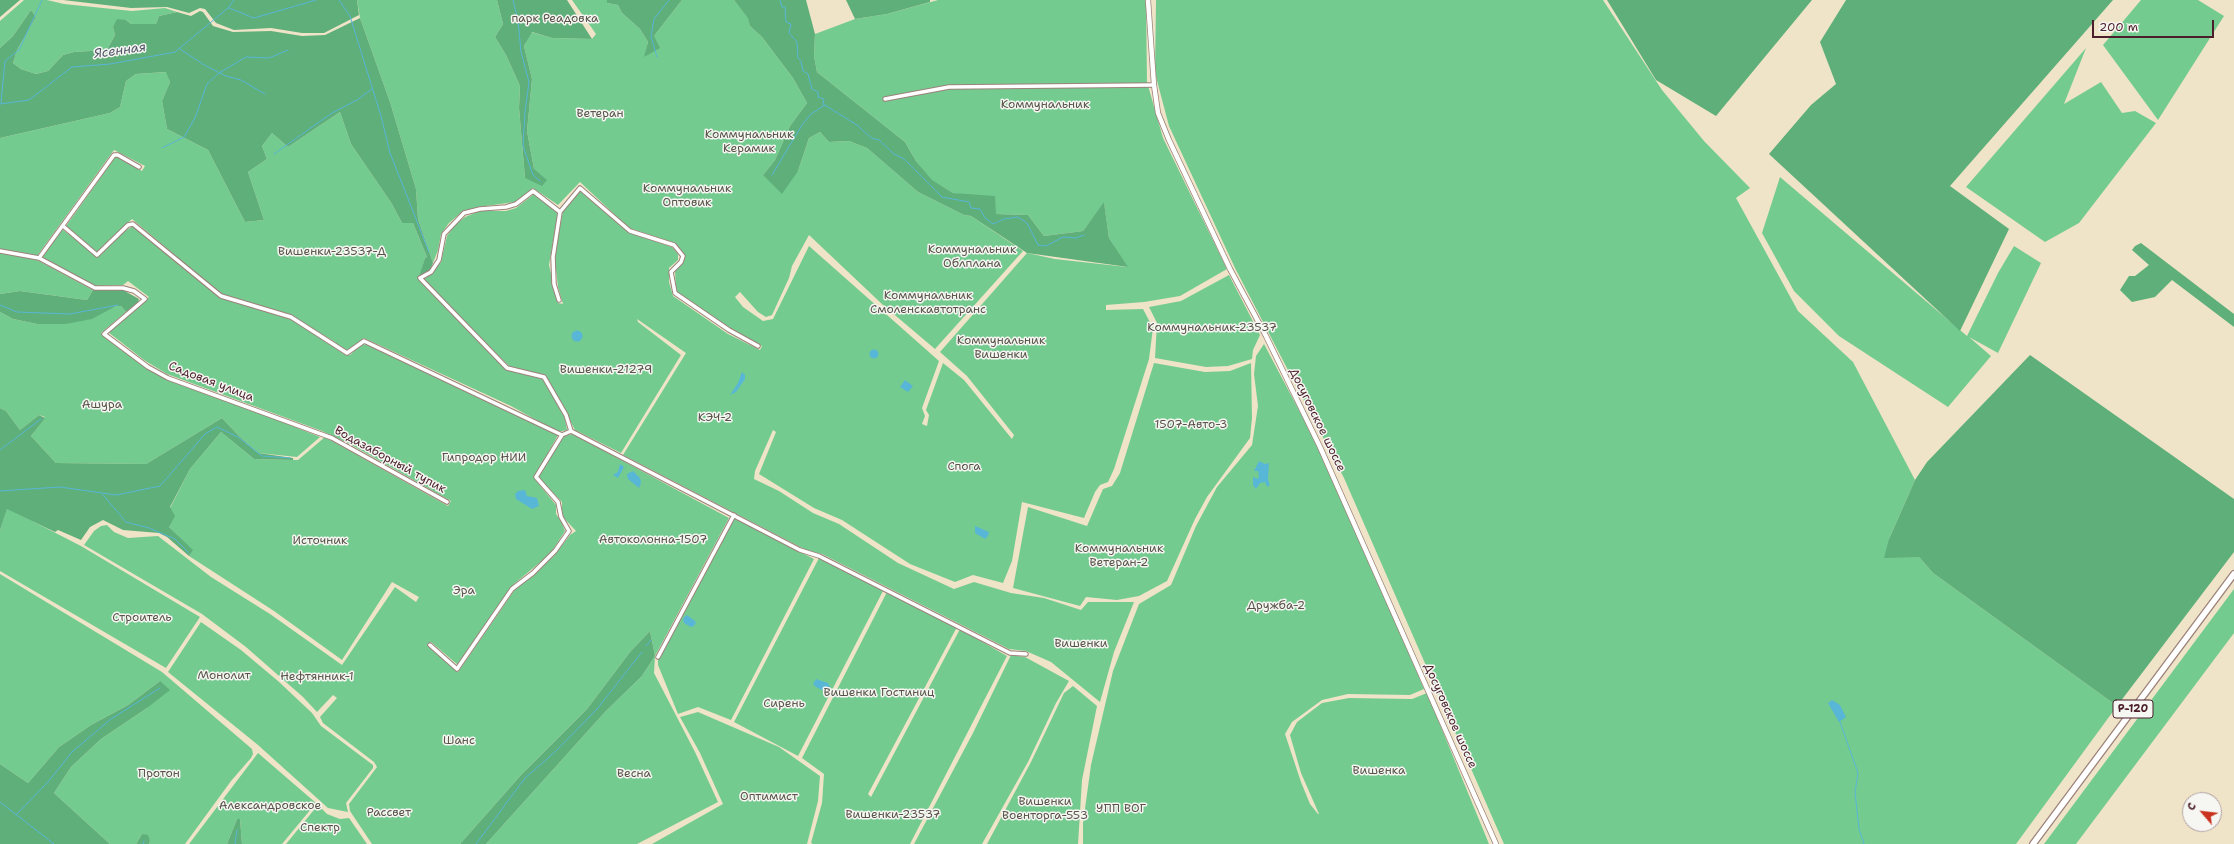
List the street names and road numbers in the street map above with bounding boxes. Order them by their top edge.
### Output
street label: Садовая улица [166,359,256,405]
street label: Досуговское шоссе [1286,366,1348,474]
street label: Водазаборный тупик [332,423,448,497]
street label: Досуговское шоссе [1420,661,1480,771]
road number: Р-120 [2113,700,2153,718]

